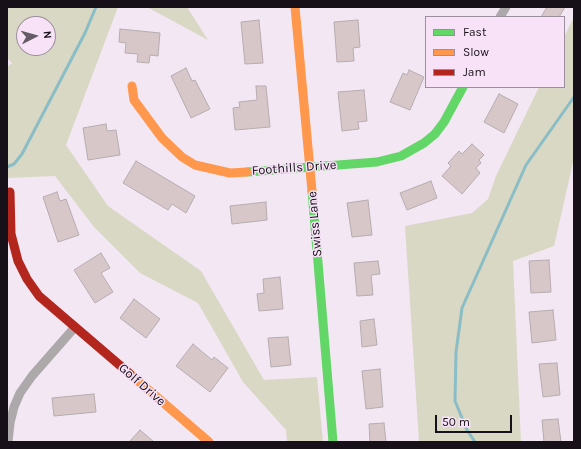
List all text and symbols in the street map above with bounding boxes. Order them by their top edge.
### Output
north arrow [16,16,56,56]
legend [425,16,565,88]
text: Fast [463,25,486,39]
text: N [41,30,54,39]
text: Slow [463,45,489,59]
text: Jam [463,65,486,79]
street label: Foothills Drive [251,157,337,179]
street label: Swiss Lane [304,191,326,257]
street label: Golf Drive [115,360,169,410]
scale bar [437,407,514,433]
text: 50 m [442,415,470,429]

